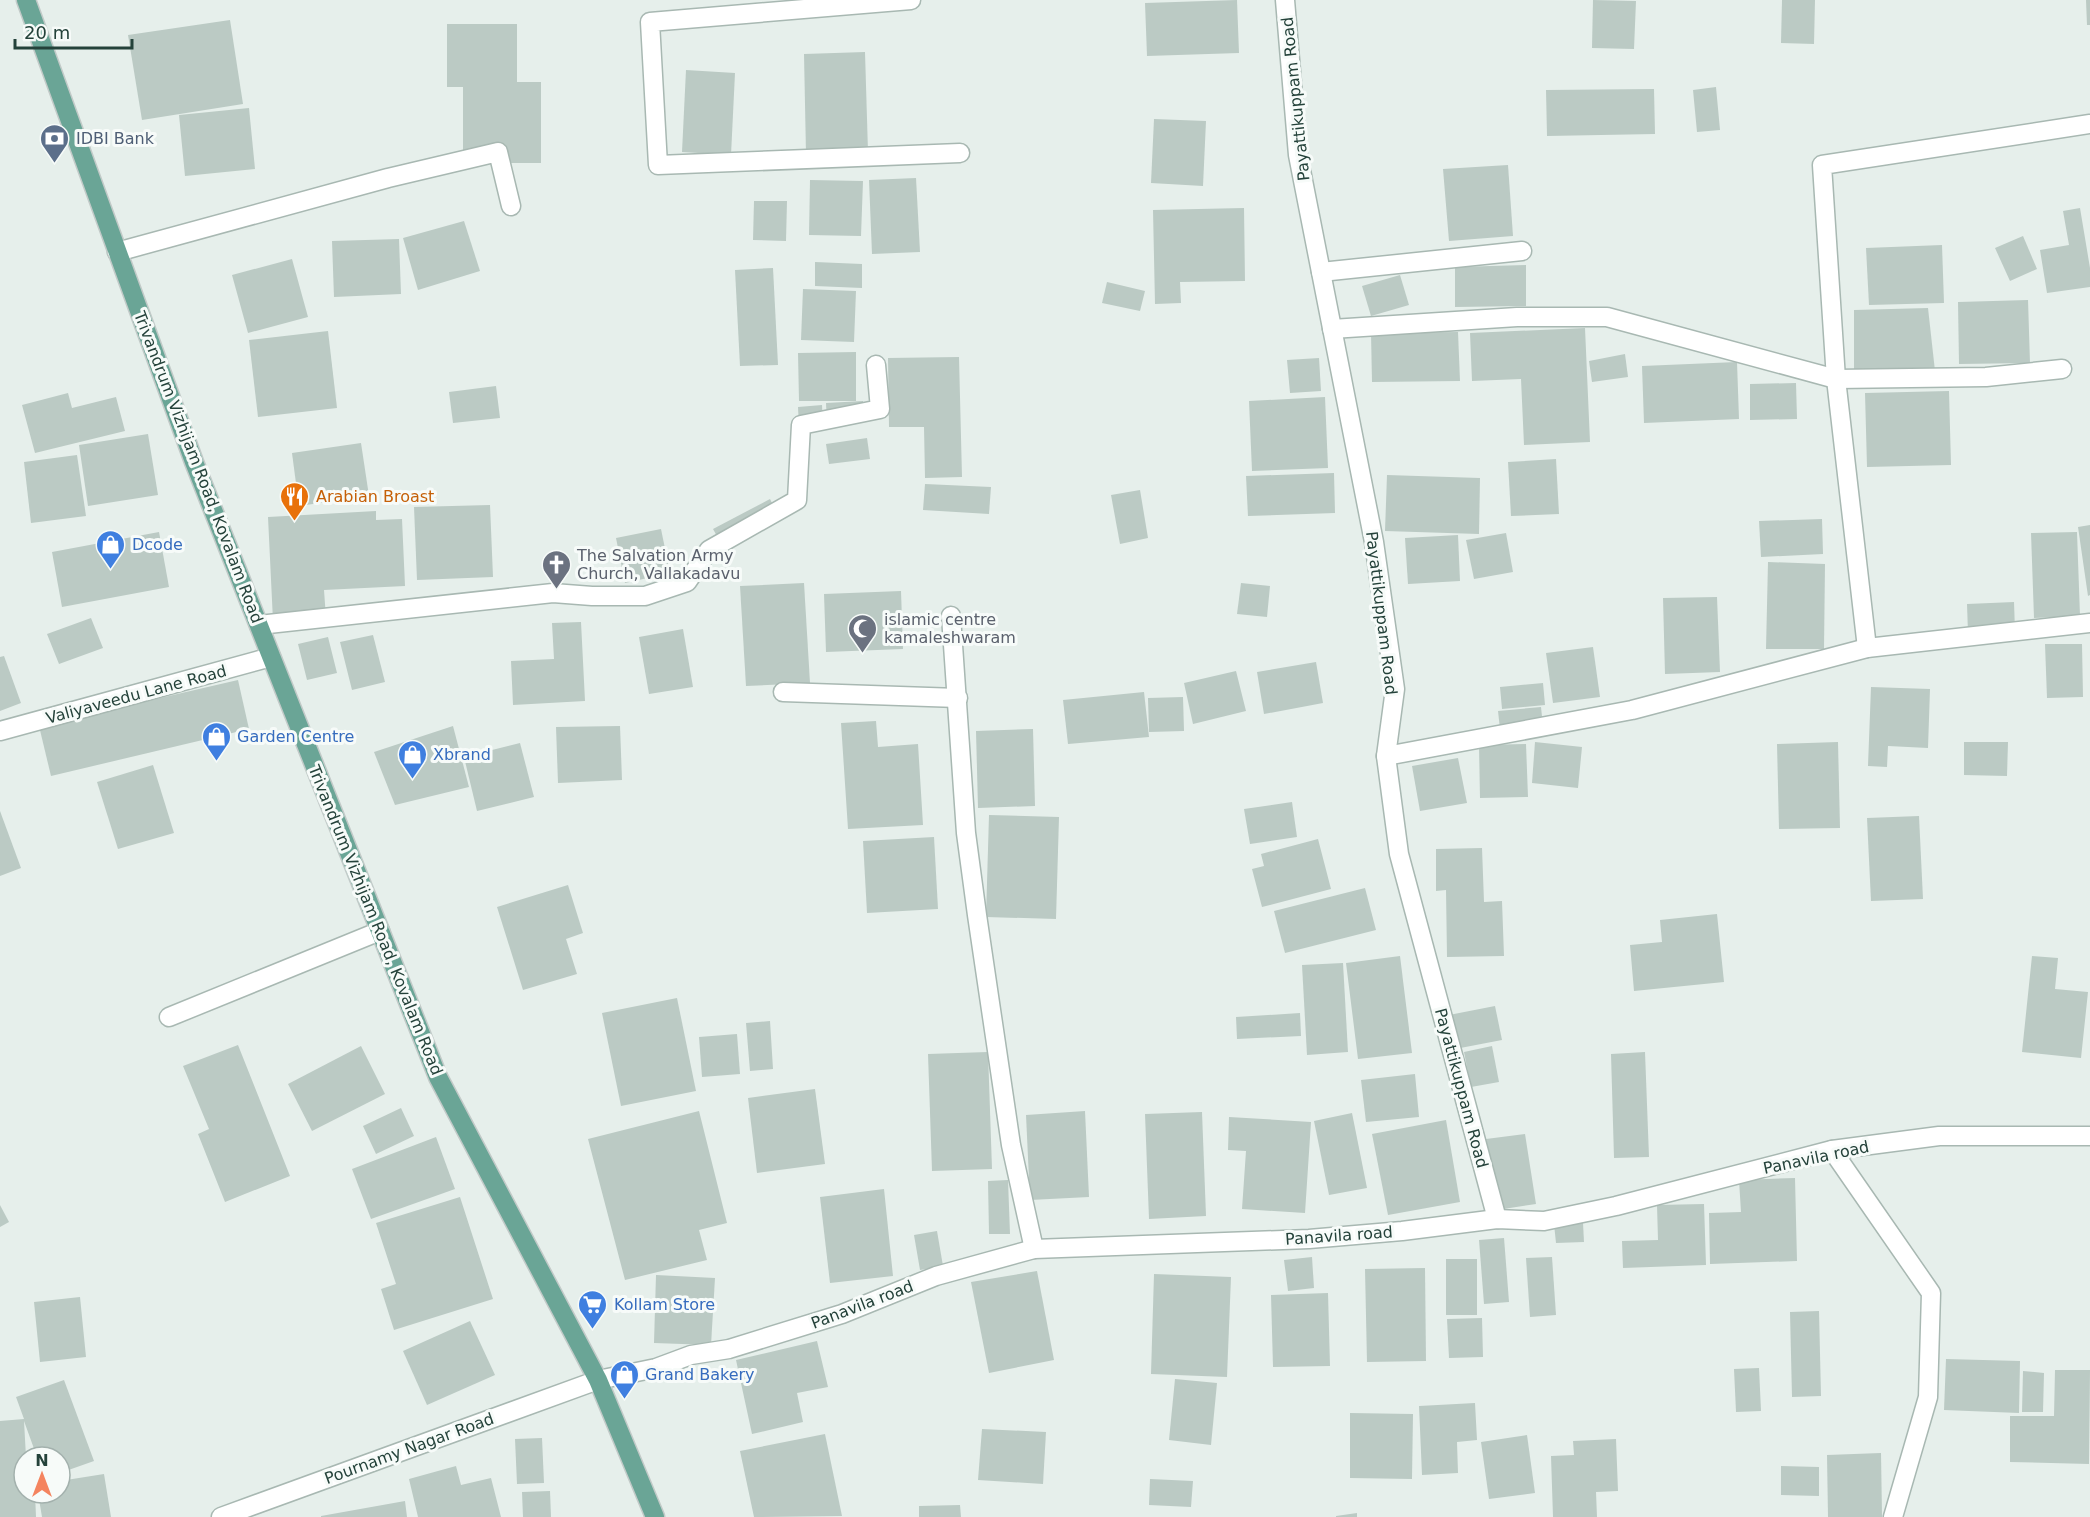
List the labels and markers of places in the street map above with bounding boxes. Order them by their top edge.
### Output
bank icon: IDBI Bank [39,122,71,164]
place label: IDBI Bank [76,129,155,148]
restaurant icon: Arabian Broast [279,480,311,522]
place label: Arabian Broast [316,487,434,506]
shop icon: Dcode [95,528,127,570]
place label: Dcode [132,535,183,554]
place label: The Salvation Army Church, Vallakadavu [576,546,740,583]
church icon: The Salvation Army Church, Vallakadavu [540,548,572,590]
place label: islamic centre kamaleshwaram [884,610,1016,647]
mosque icon: islamic centre kamaleshwaram [847,612,879,654]
shop icon: Garden Centre [200,720,232,762]
place label: Garden Centre [237,727,354,746]
shop icon: Xbrand [396,738,428,780]
place label: Xbrand [433,745,491,764]
supermarket icon: Kollam Store [577,1288,609,1330]
place label: Kollam Store [614,1295,715,1314]
shop icon: Grand Bakery [608,1358,640,1400]
place label: Grand Bakery [645,1365,755,1384]

